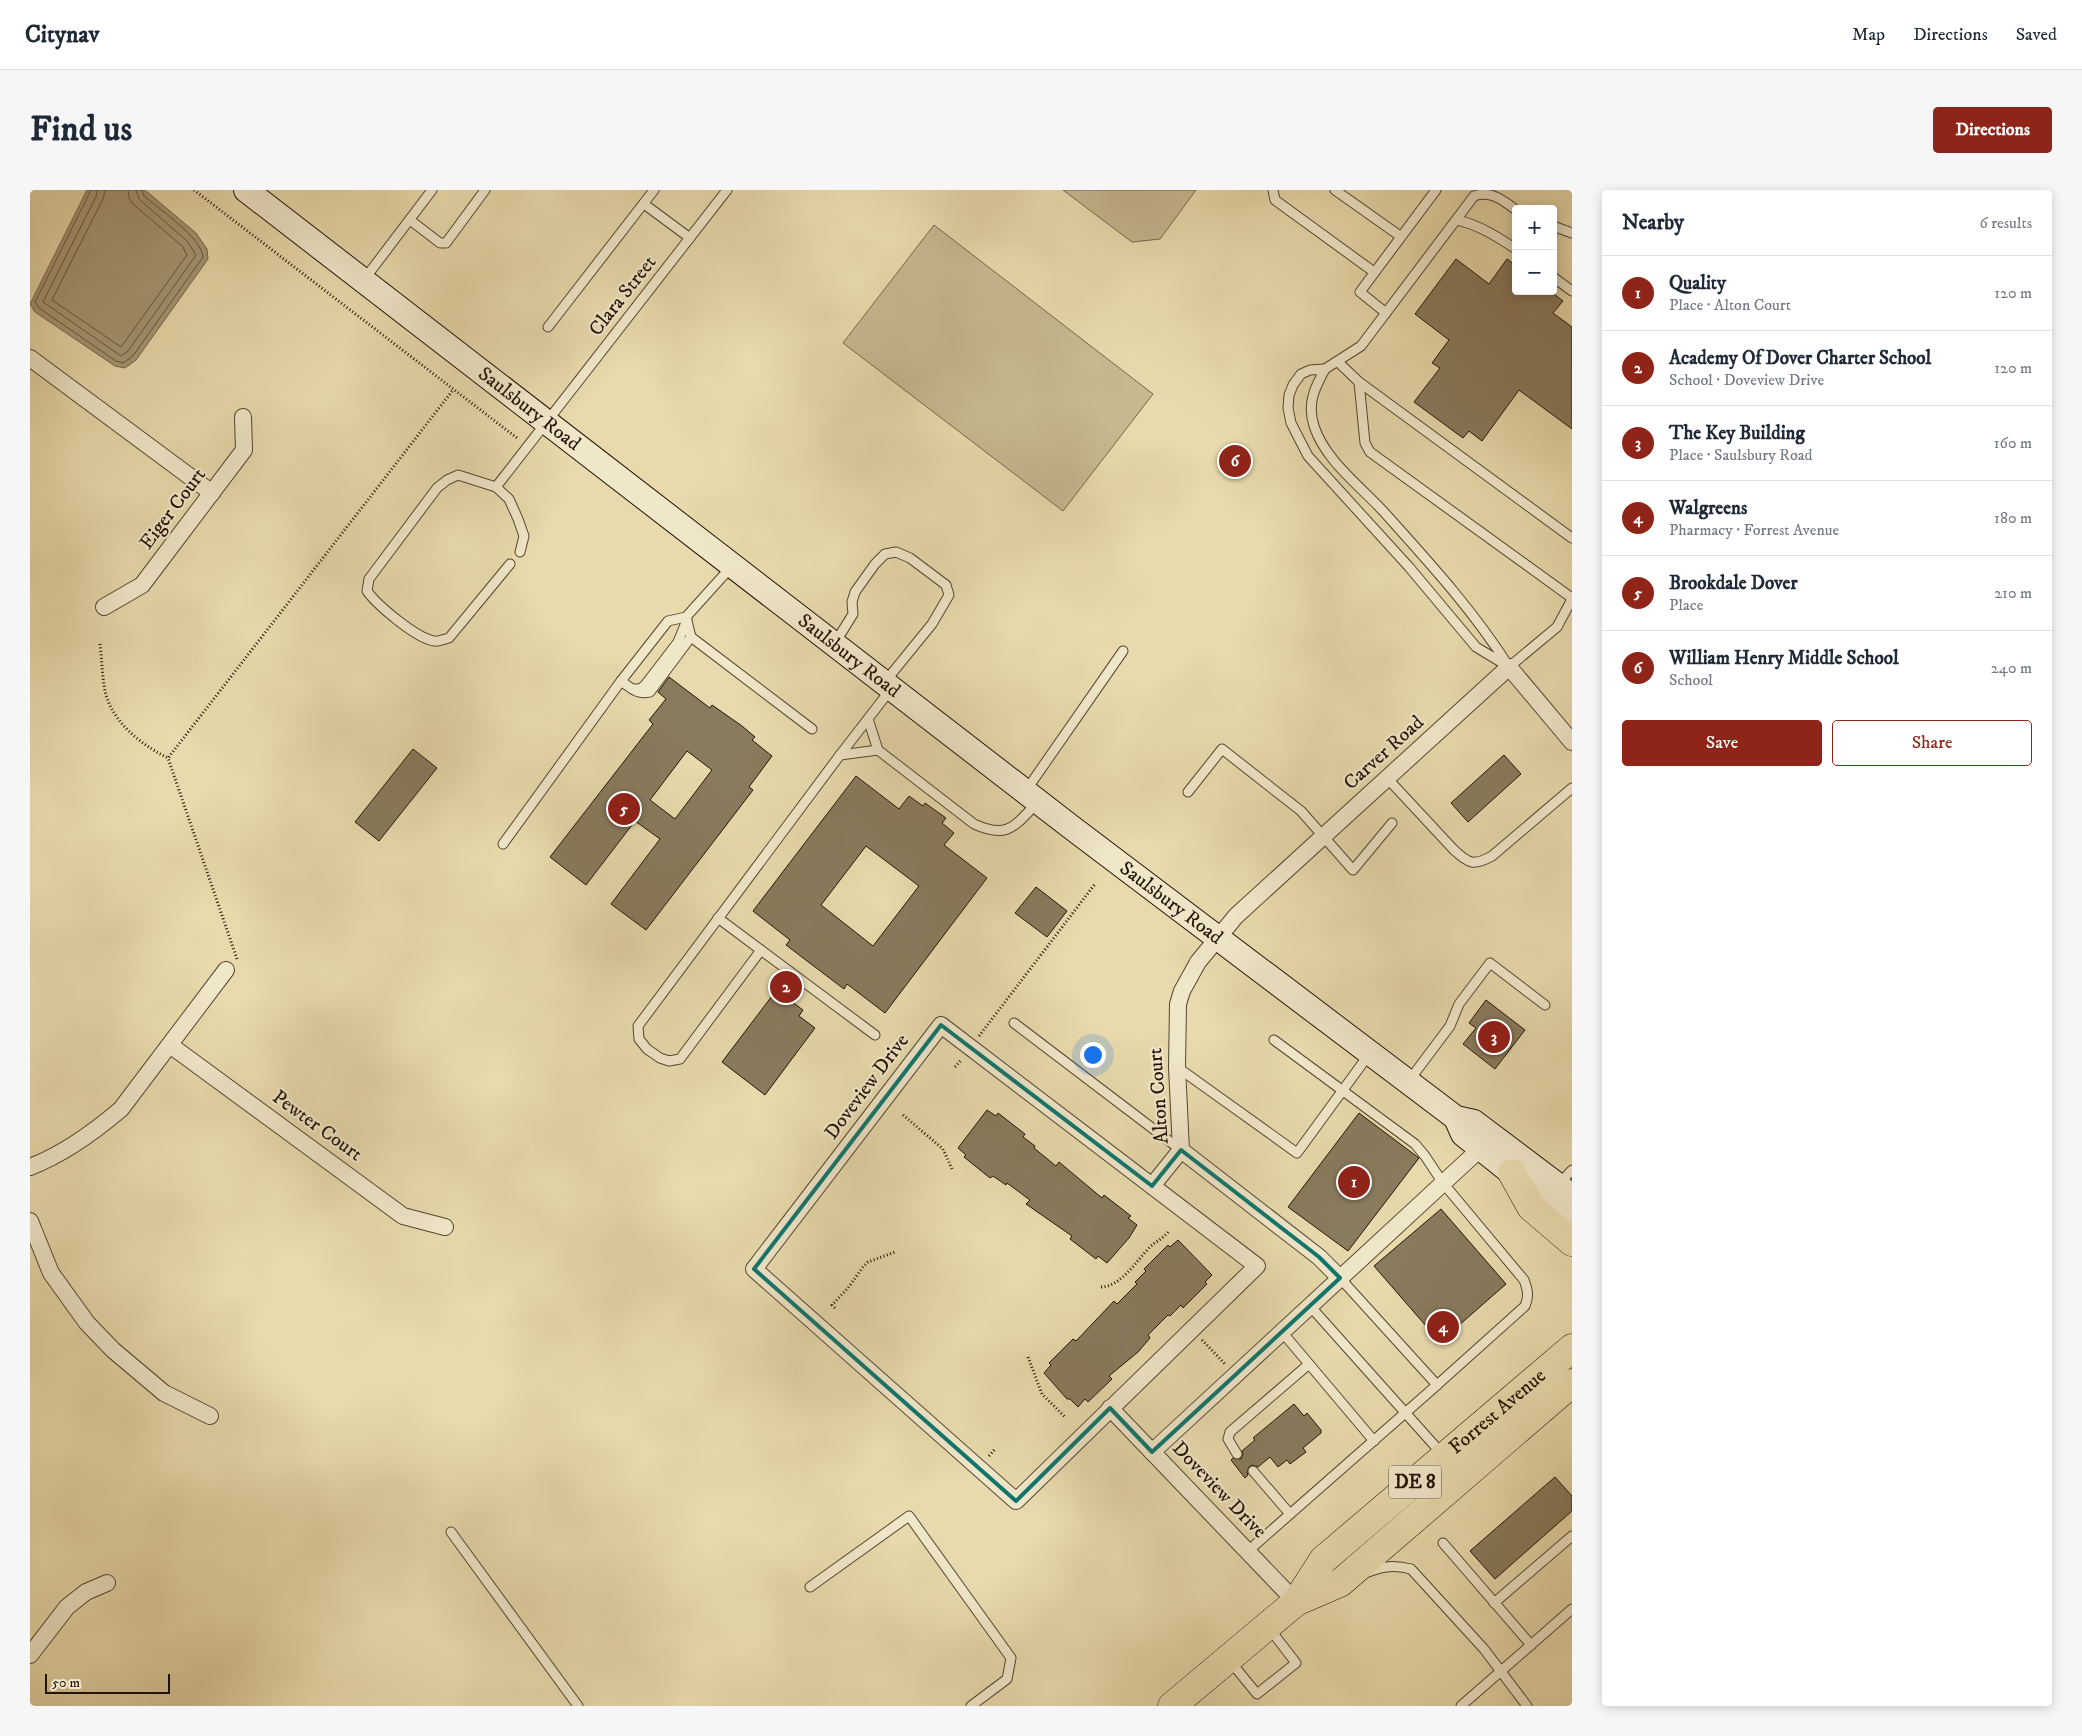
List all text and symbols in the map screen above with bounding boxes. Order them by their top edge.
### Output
text: Citynav [25,20,99,50]
text: Map [1852,24,1885,46]
text: Directions [1913,24,1988,46]
text: Saved [2016,24,2057,46]
button: Directions [1933,107,2052,153]
text: Find us [30,108,132,152]
map controls [1512,205,1557,295]
button: + [1512,205,1557,250]
text: Nearby [1622,210,1684,236]
text: 6 results [1979,213,2032,233]
button: − [1512,250,1557,295]
street label: Clara Street [584,251,662,341]
text: Quality [1669,272,1726,295]
text: 1 [1635,283,1641,303]
text: 120 m [1994,283,2032,303]
text: Place · Alton Court [1669,295,1791,315]
text: Academy Of Dover Charter School [1669,347,1931,370]
text: 2 [1634,358,1642,378]
text: 120 m [1994,358,2032,378]
street label: Saulsbury Road [473,361,586,456]
text: School · Doveview Drive [1669,370,1824,390]
text: The Key Building [1669,422,1805,445]
text: 3 [1635,433,1641,453]
text: 160 m [1994,433,2032,453]
pin: 6 [1219,442,1251,480]
text: Place · Saulsbury Road [1669,445,1812,465]
street label: Eiger Court [134,463,212,555]
text: Walgreens [1669,497,1747,520]
text: 4 [1633,508,1643,528]
text: 180 m [1994,508,2032,528]
text: Pharmacy · Forrest Avenue [1669,520,1839,540]
text: Brookdale Dover [1669,572,1797,595]
text: 5 [1634,583,1642,603]
text: 210 m [1994,583,2032,603]
text: Place [1669,595,1703,615]
street label: Saulsbury Road [793,608,906,703]
text: William Henry Middle School [1669,647,1899,670]
text: 6 [1634,658,1642,678]
text: 240 m [1991,658,2032,678]
text: School [1669,670,1713,690]
street label: Carver Road [1339,710,1429,796]
button: Save [1622,720,1822,766]
button: Share [1832,720,2032,766]
pin: 5 [608,790,640,828]
street label: Saulsbury Road [1115,856,1228,950]
pin: 2 [770,968,802,1006]
pin: 3 [1478,1018,1510,1056]
street label: Doveview Drive [819,1029,915,1145]
your location [1080,1042,1106,1068]
street label: Alton Court [1143,1047,1175,1145]
street label: Pewter Court [267,1085,367,1167]
pin: 1 [1338,1163,1370,1201]
pin: 4 [1427,1308,1459,1346]
street label: Forrest Avenue [1444,1363,1551,1460]
street label: Doveview Drive [1166,1436,1272,1544]
road number: DE 8 [1389,1465,1441,1498]
scale bar [45,1671,170,1694]
text: 50 m [52,1674,80,1692]

